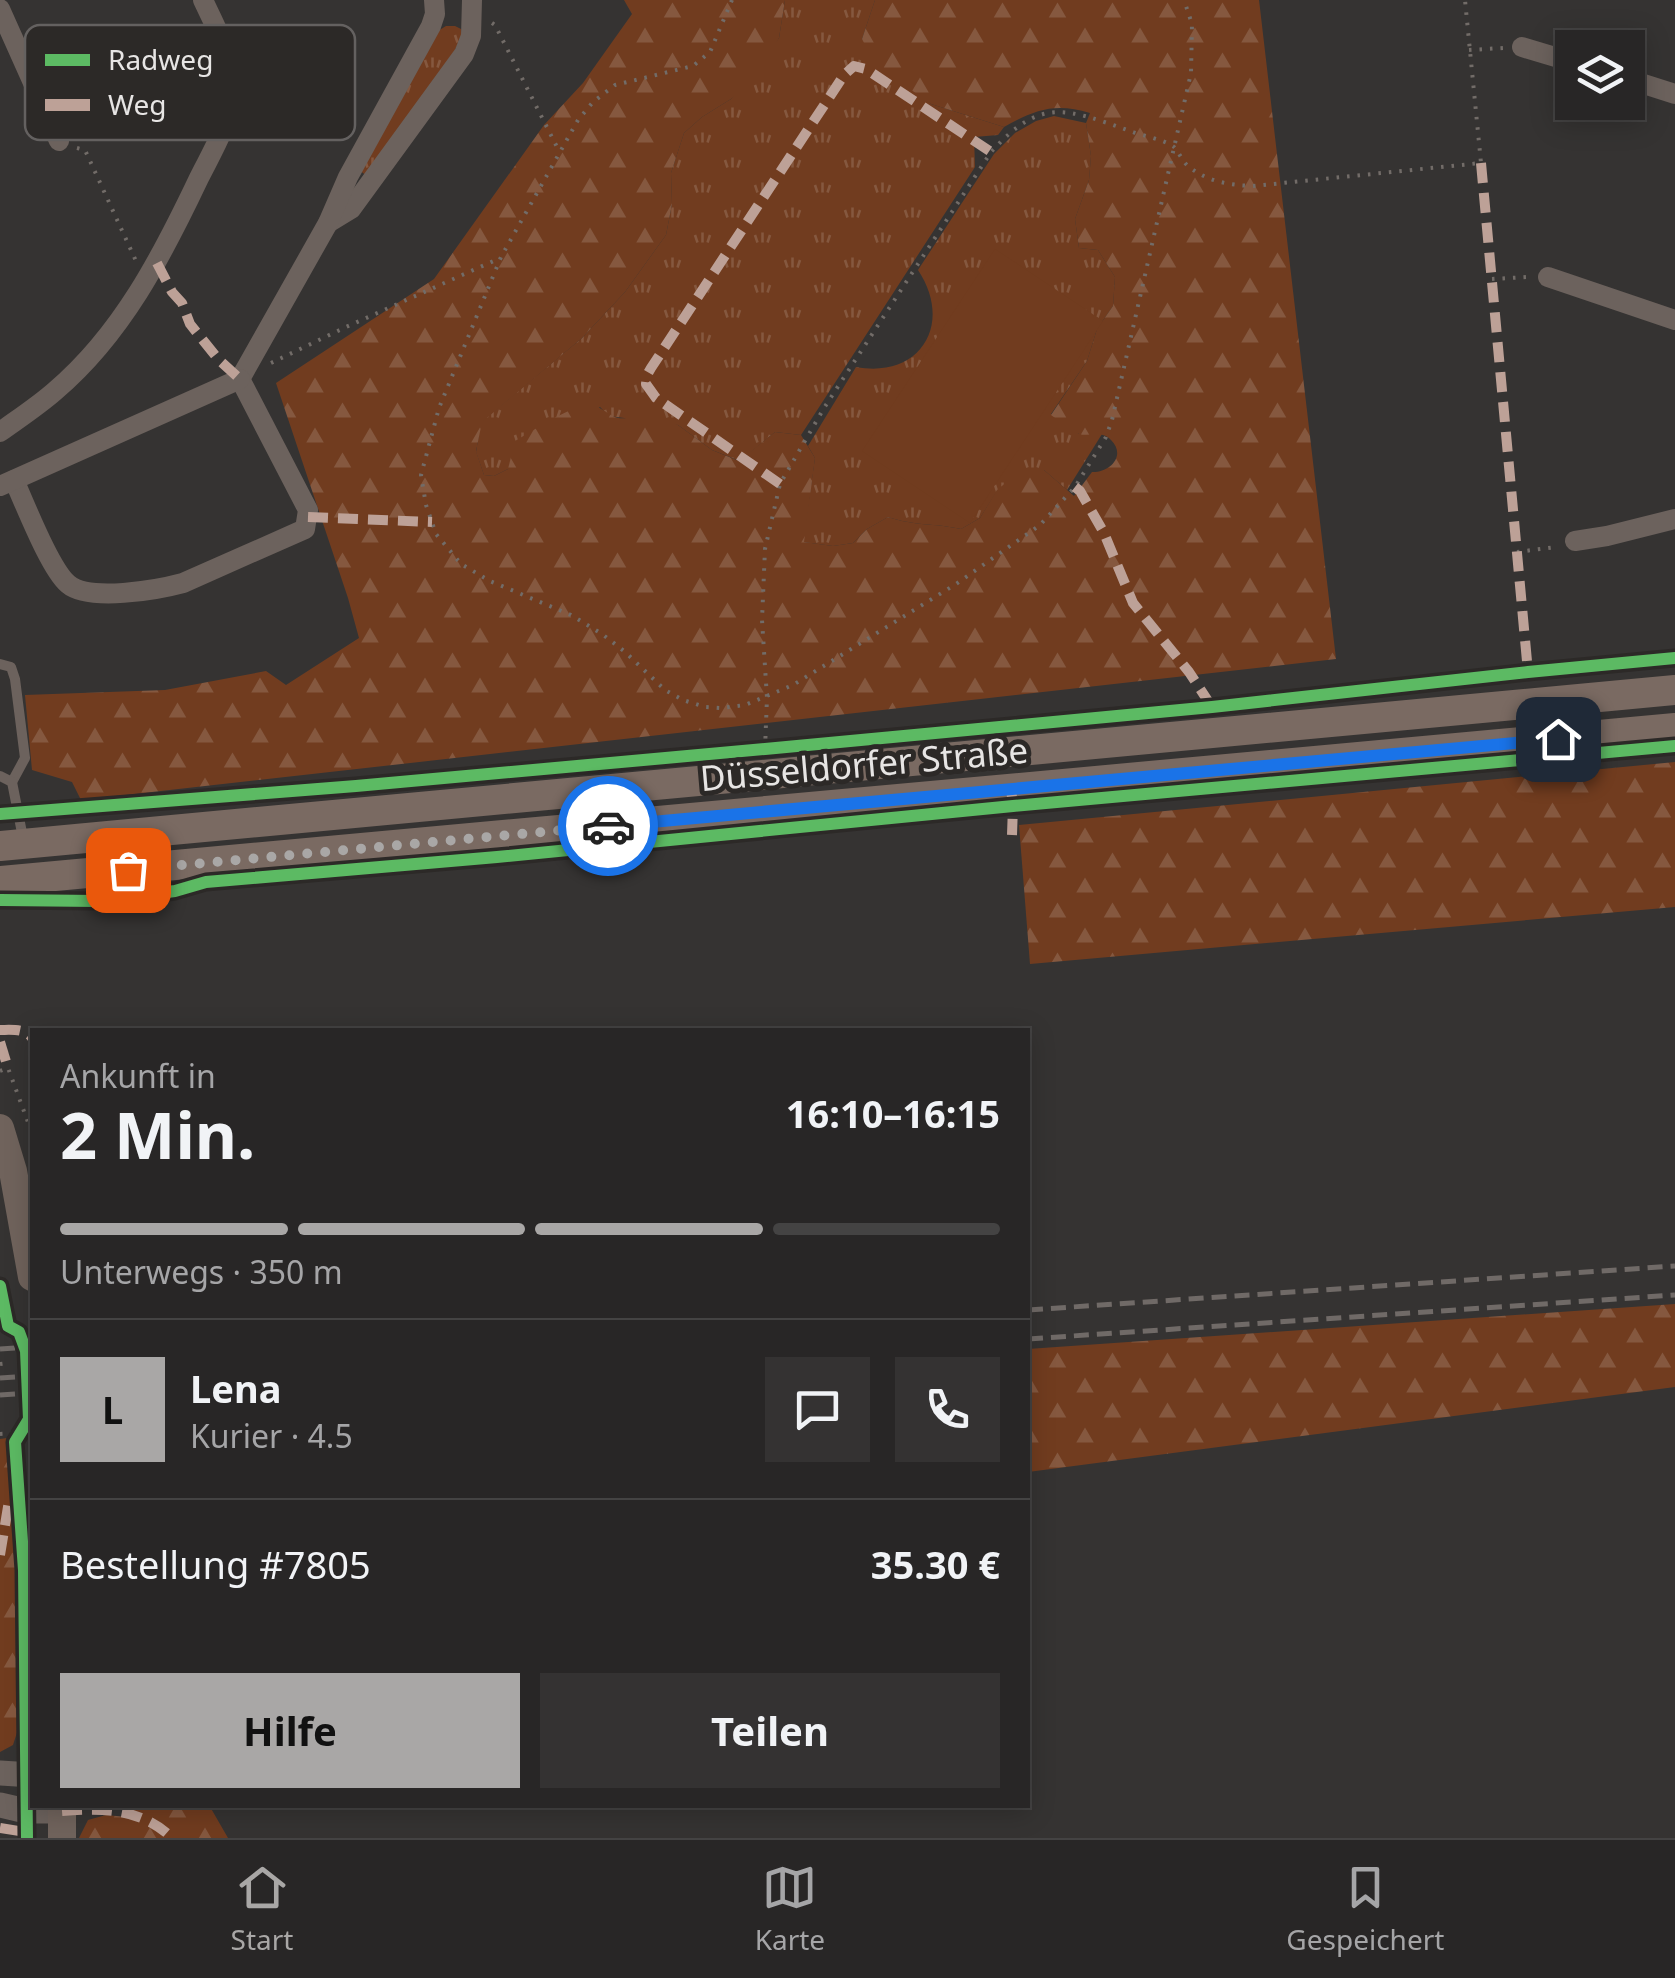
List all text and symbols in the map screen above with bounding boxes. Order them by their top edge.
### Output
legend [25,25,355,140]
map controls [1555,30,1645,120]
button: layers [1555,30,1645,120]
text: Radweg [108,40,213,78]
text: Weg [108,85,167,123]
pin [1516,697,1601,782]
icon: home [1531,712,1586,767]
street label: Düsseldorfer Straße [698,726,1030,801]
courier [558,776,658,876]
icon: car [581,799,636,854]
pin [86,828,171,913]
icon: bag [101,843,156,898]
text: Ankunft in [60,1054,216,1097]
text: 16:10–16:15 [786,1087,1000,1139]
text: 2 Min. [60,1090,255,1178]
text: Unterwegs · 350 m [60,1250,343,1293]
button: chat [765,1357,870,1462]
button: phone [895,1357,1000,1462]
text: Lena [190,1362,281,1414]
text: L [102,1383,123,1435]
text: Kurier · 4.5 [190,1414,353,1457]
text: Bestellung #7805 [60,1538,371,1590]
text: 35.30 € [871,1538,1000,1590]
button: Hilfe [60,1673,520,1788]
button: Teilen [540,1673,1000,1788]
tab: Start [231,1860,293,1958]
tab: Karte [755,1860,825,1958]
tab: Gespeichert [1286,1860,1444,1958]

